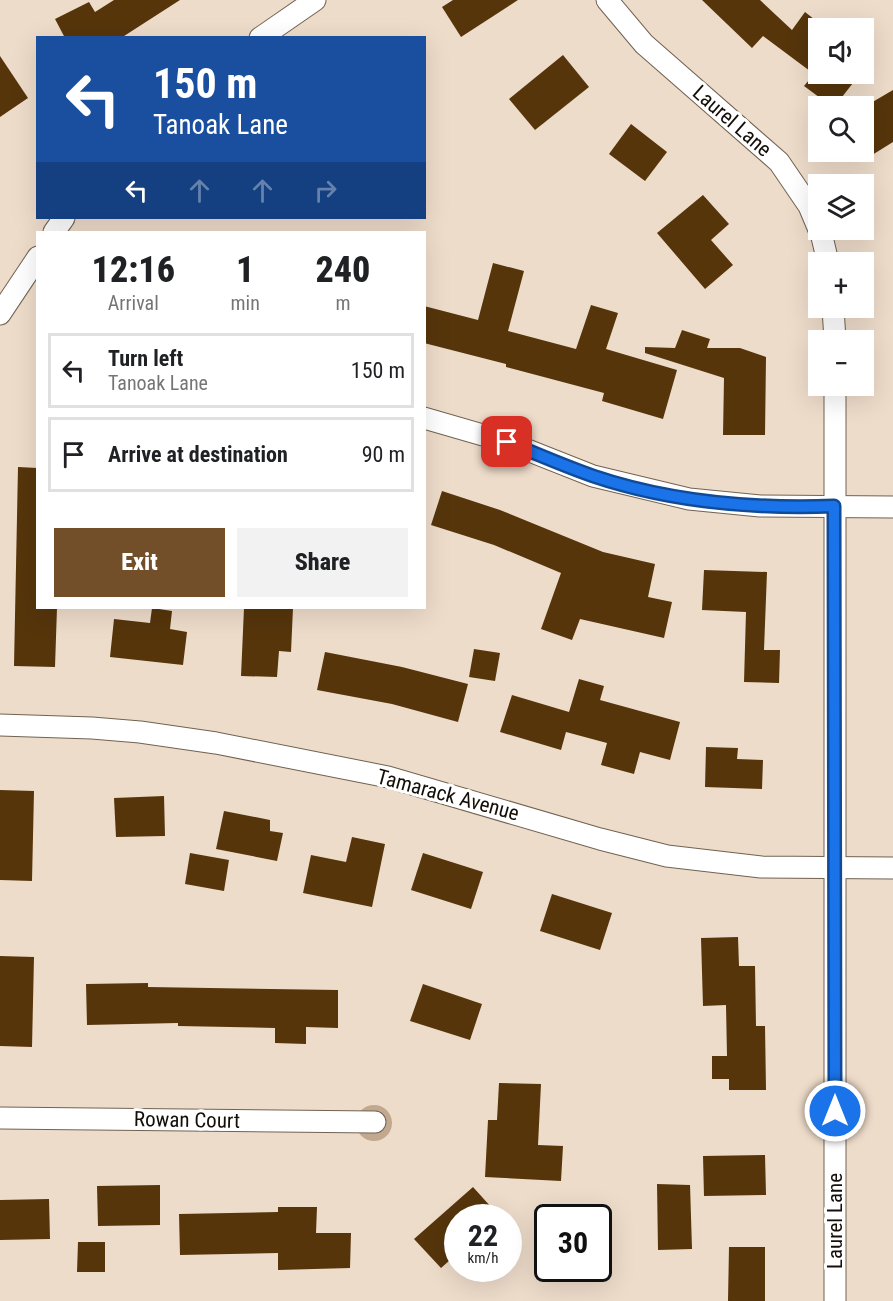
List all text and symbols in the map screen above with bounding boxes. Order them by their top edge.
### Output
map controls [808,18,874,396]
button: sound [808,18,874,84]
text: 150 m [153,59,258,108]
icon: left [54,60,132,138]
street label: Laurel Lane [688,80,776,162]
button: search [808,96,874,162]
text: Tanoak Lane [153,109,288,141]
icon: left [120,174,153,207]
icon: ahead [183,174,216,207]
icon: ahead [246,174,279,207]
icon: right [309,174,342,207]
button: layers [808,174,874,240]
text: 12:16 [92,249,175,291]
text: 1 [236,249,254,291]
text: 240 [315,249,370,291]
button: + [808,252,874,318]
text: Arrival [108,291,159,315]
text: min [231,291,260,315]
text: m [335,291,350,315]
button: − [808,330,874,396]
text: Turn left [108,346,183,371]
icon: left [57,354,90,387]
text: 150 m [351,358,405,383]
text: Tanoak Lane [108,371,208,395]
pin [481,416,532,467]
icon: arrive [490,425,523,458]
icon: arrive [57,438,90,471]
text: Arrive at destination [108,442,288,467]
text: 90 m [362,442,405,467]
button: Exit [54,528,225,597]
button: Share [237,528,408,597]
street label: Tamarack Avenue [374,764,522,826]
position arrow [803,1079,867,1143]
street label: Rowan Court [134,1107,240,1133]
street label: Laurel Lane [823,1173,847,1269]
speed limit sign: 30 [534,1204,612,1282]
text: 22 [468,1218,498,1253]
text: km/h [468,1249,498,1267]

